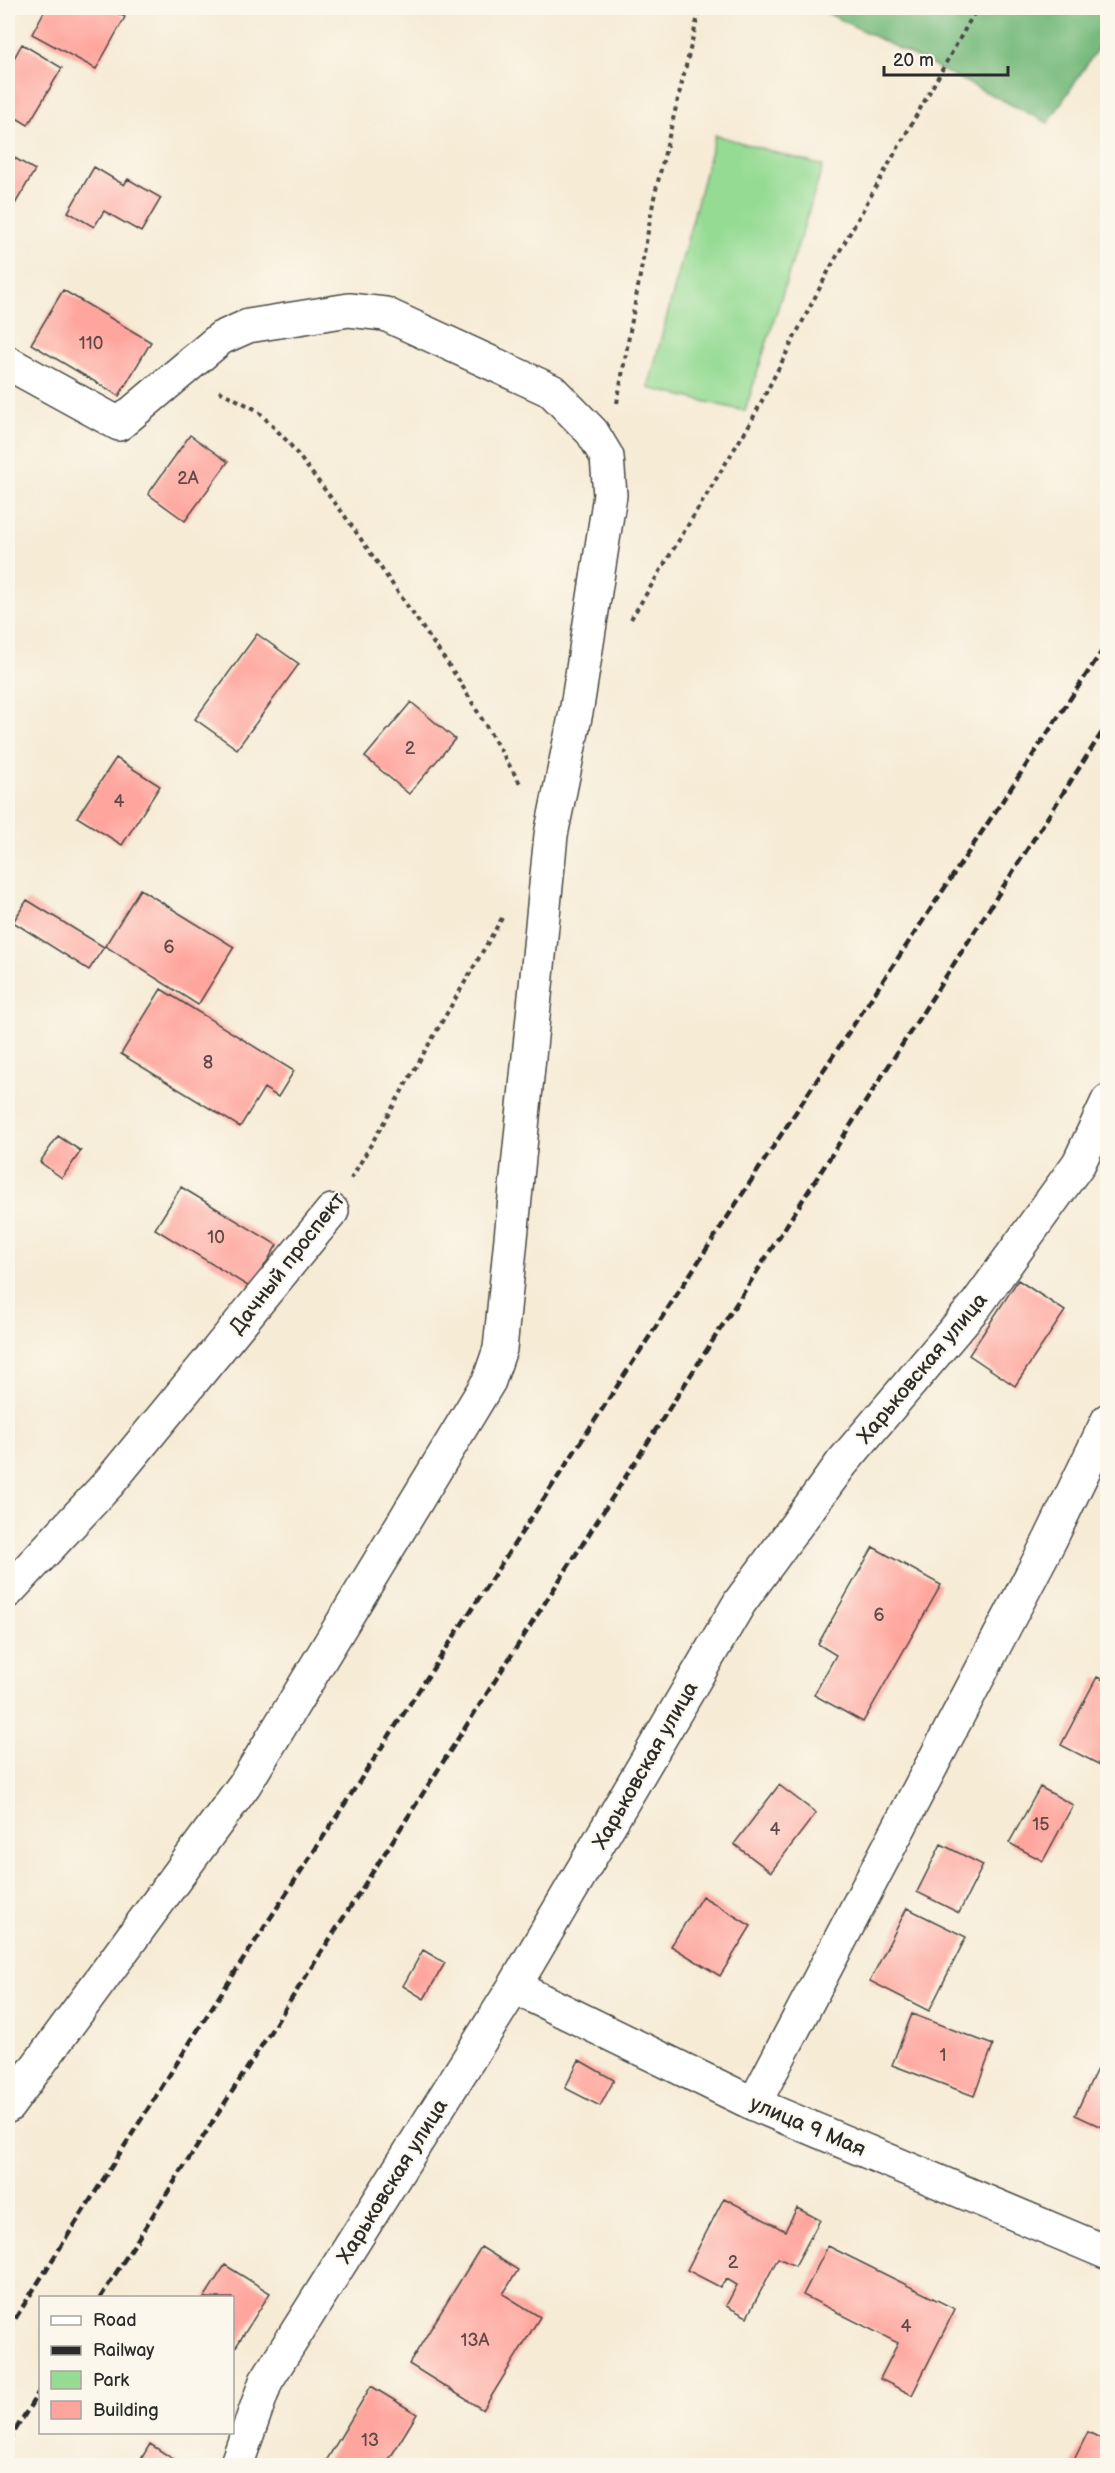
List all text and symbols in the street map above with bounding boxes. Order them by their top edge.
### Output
scale bar [884,39,1008,77]
text: 20 m [893,50,934,71]
house number: 110 [79,333,103,354]
house number: 2А [177,468,199,489]
house number: 2 [405,738,416,759]
house number: 4 [114,791,125,812]
house number: 6 [164,937,175,958]
house number: 8 [203,1052,213,1073]
street label: Дачный проспект [224,1187,351,1339]
house number: 10 [207,1227,225,1248]
street label: Харьковская улица [852,1287,993,1449]
house number: 6 [874,1605,885,1626]
street label: Харьковская улица [587,1677,704,1853]
house number: 15 [1032,1814,1050,1835]
house number: 4 [770,1819,781,1840]
house number: 1 [940,2045,946,2066]
street label: улица 9 Мая [746,2091,869,2162]
street label: Харьковская улица [332,2094,453,2268]
house number: 2 [728,2252,739,2273]
legend [39,2296,234,2434]
text: Road [93,2310,137,2331]
house number: 4 [901,2316,912,2337]
house number: 13А [461,2330,490,2351]
text: Railway [93,2340,155,2361]
text: Park [93,2370,129,2391]
text: Building [93,2400,159,2421]
house number: 13 [361,2430,379,2451]

